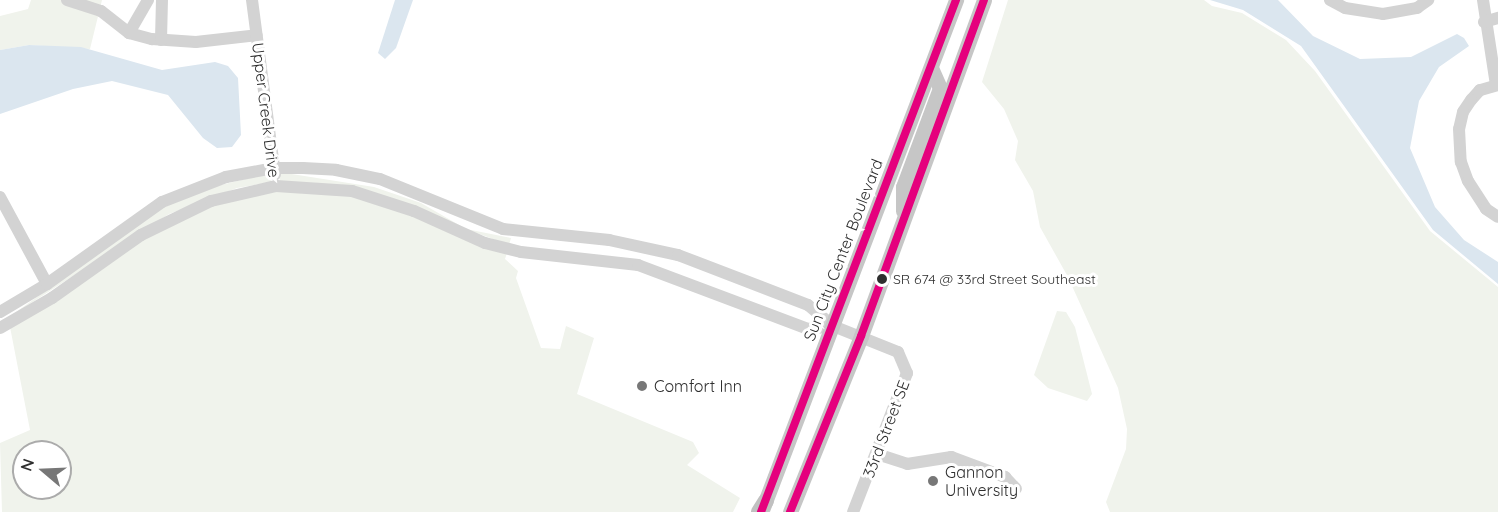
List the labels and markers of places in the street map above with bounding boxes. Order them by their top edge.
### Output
place label: SR 674 @ 33rd Street Southeast [893,271,1096,287]
marker: SR 674 @ 33rd Street Southeast [876,273,888,285]
place label: Comfort Inn [654,376,742,396]
marker: Comfort Inn [635,379,649,393]
place label: Gannon University [945,462,1018,500]
marker: Gannon University [926,474,940,488]

